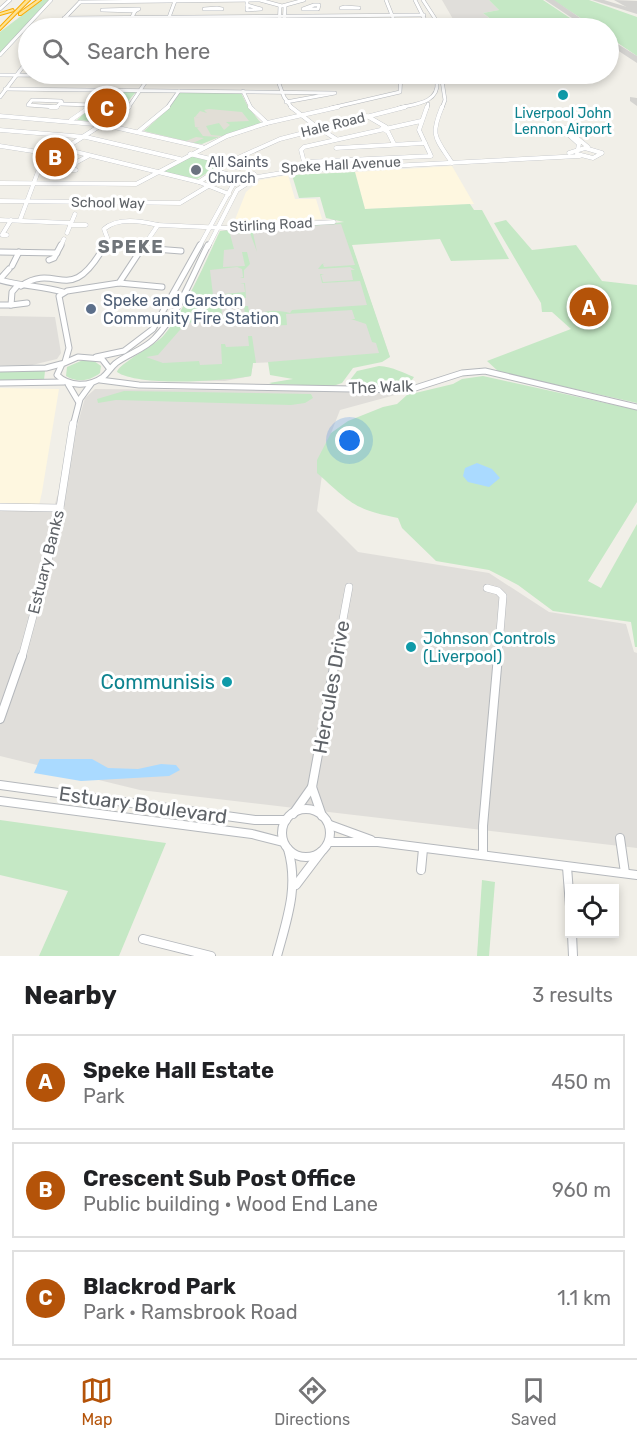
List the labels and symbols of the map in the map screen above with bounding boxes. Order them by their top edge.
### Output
pin: C [88,86,126,130]
marker: Liverpool John Lennon Airport [556,88,570,102]
place label: Liverpool John Lennon Airport [514,105,612,138]
street label: Hale Road [299,109,367,141]
pin: B [36,134,74,180]
street label: Speke Hall Avenue [281,153,401,177]
place label: All Saints Church [208,154,268,187]
marker: All Saints Church [189,163,203,177]
street label: School Way [71,194,145,212]
street label: Stirling Road [229,214,313,236]
district label: SPEKE [98,236,164,258]
pin: A [570,284,608,330]
place label: Speke and Garston Community Fire Station [103,291,279,328]
marker: Speke and Garston Community Fire Station [84,302,98,316]
street label: The Walk [348,376,414,398]
your location [335,426,364,455]
street label: Estuary Banks [24,508,68,616]
street label: Hercules Drive [307,618,355,756]
place label: Johnson Controls (Liverpool) [423,629,556,666]
marker: Johnson Controls (Liverpool) [404,640,418,654]
place label: Communisis [100,670,215,694]
marker: Communisis [220,675,234,689]
street label: Estuary Boulevard [57,781,229,829]

